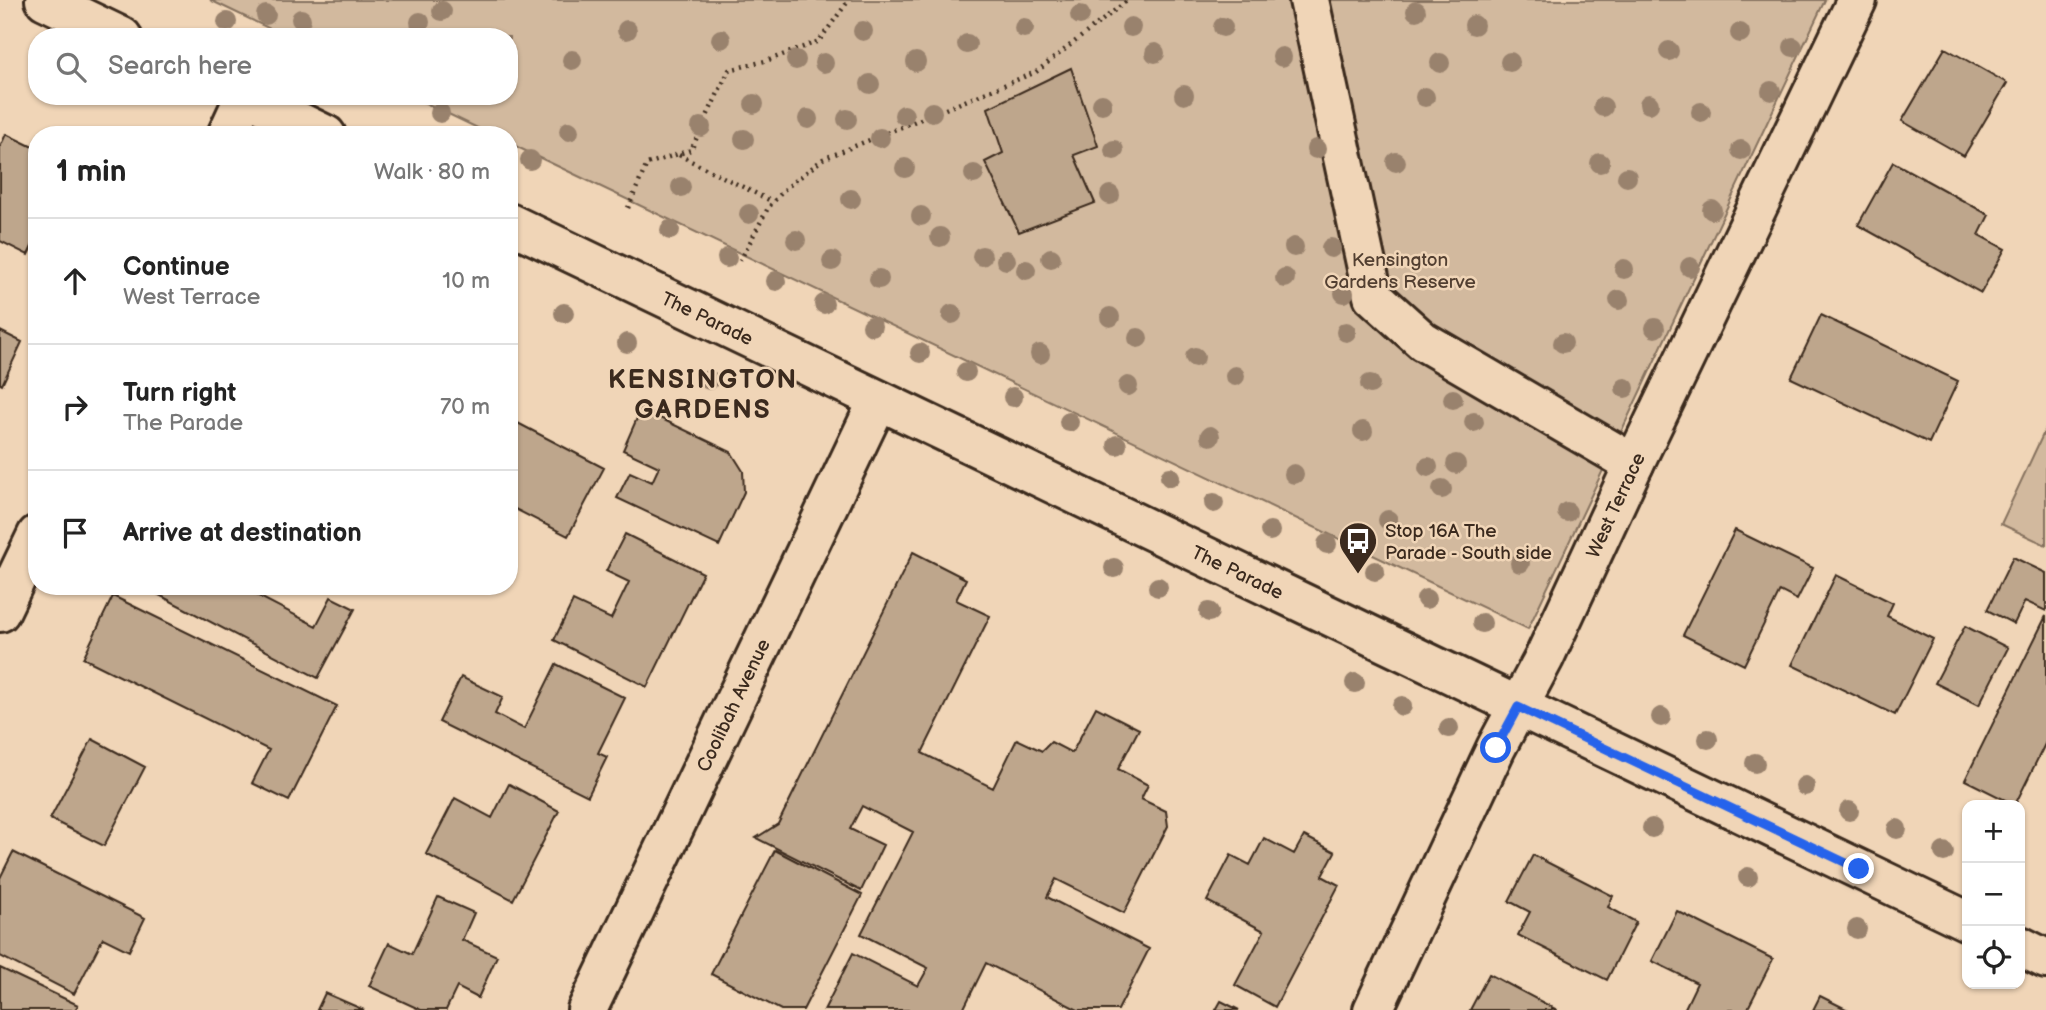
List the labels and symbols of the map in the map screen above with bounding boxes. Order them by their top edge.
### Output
park label: Kensington Gardens Reserve [1324,249,1476,294]
street label: The Parade [657,288,757,351]
district label: KENSINGTON GARDENS [608,365,798,426]
street label: West Terrace [1582,449,1651,562]
bus stop icon: Stop 16A The Parade - South side [1337,520,1379,575]
place label: Stop 16A The Parade - South side [1385,520,1552,565]
street label: The Parade [1187,541,1287,605]
street label: Coolibah Avenue [692,635,776,776]
route start [1480,732,1511,763]
route end [1843,853,1874,884]

